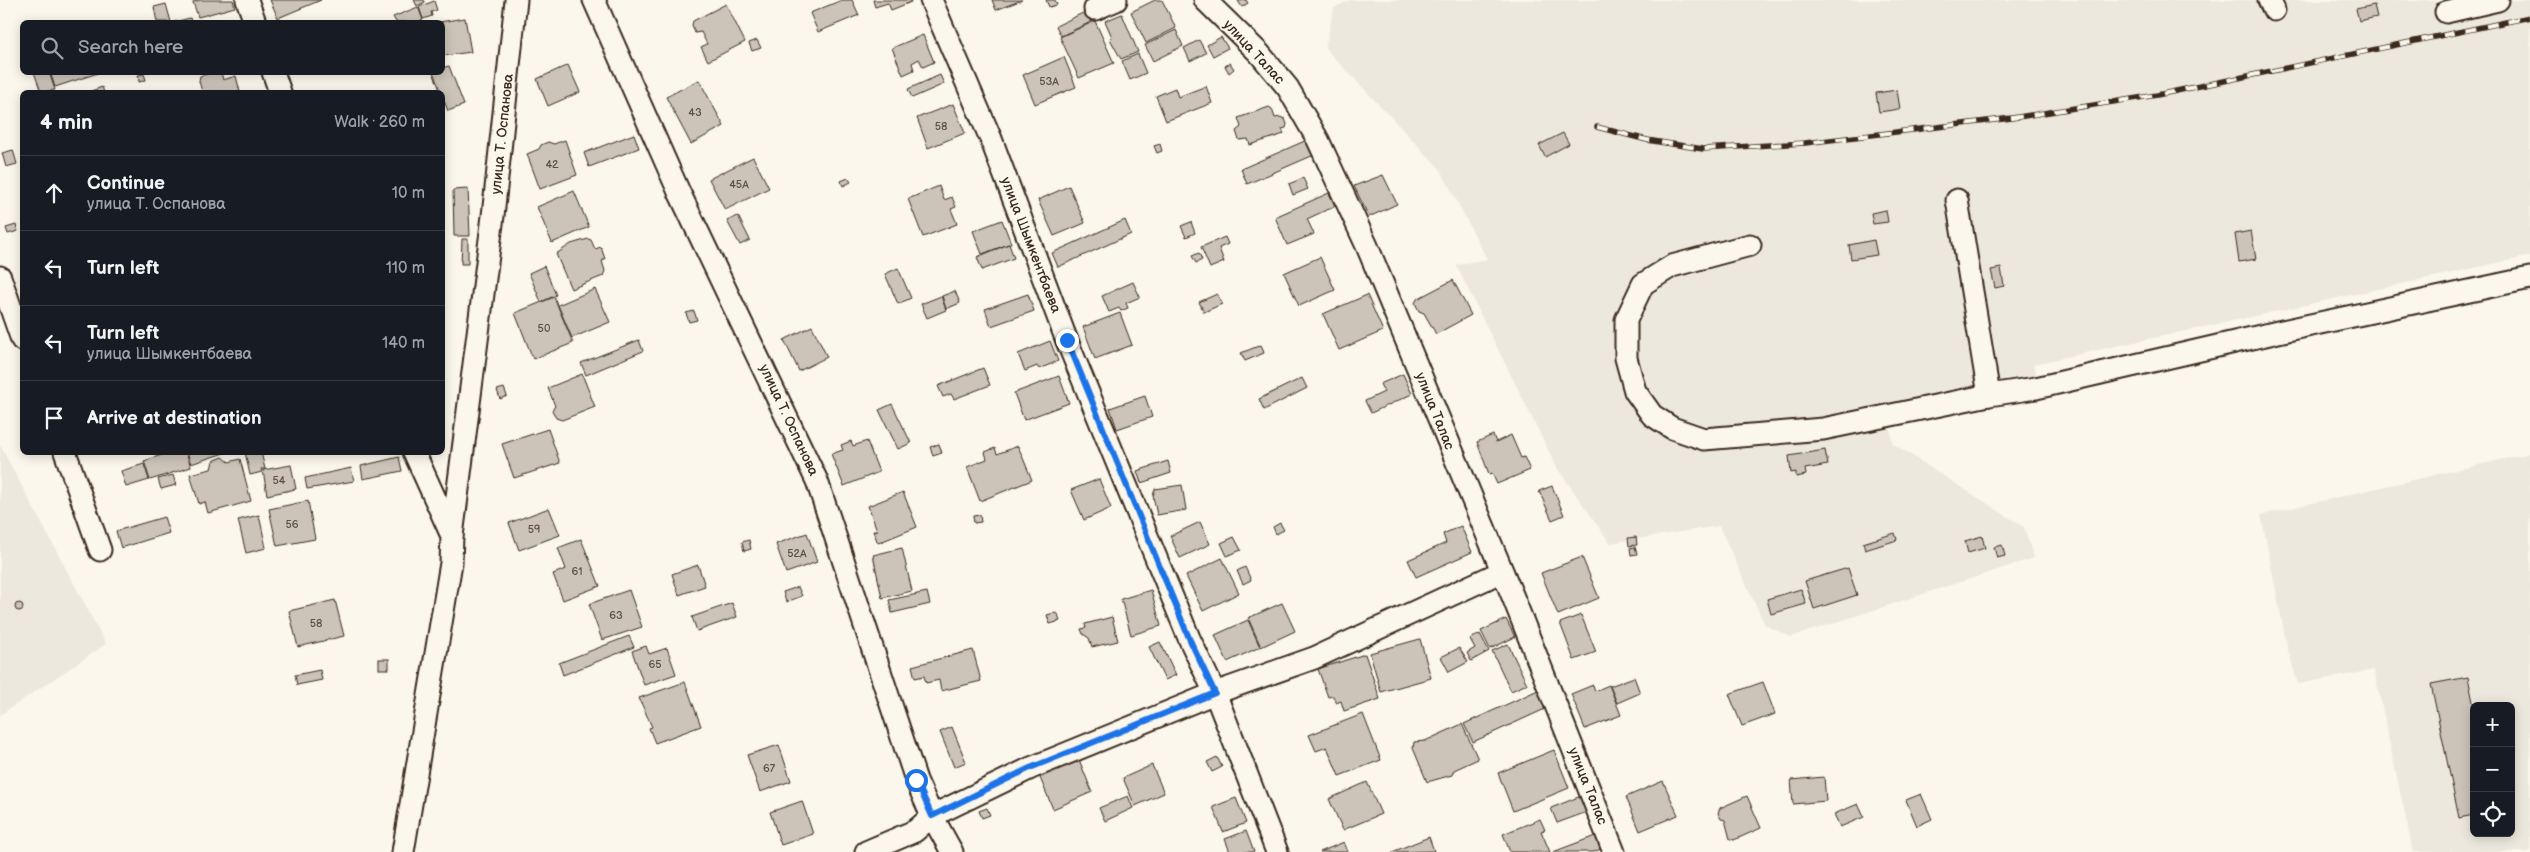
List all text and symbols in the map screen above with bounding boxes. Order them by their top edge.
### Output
street label: улица Талас [1220,16,1288,88]
search box [20,20,445,75]
icon: search [38,34,66,62]
text: Search here [78,36,183,59]
street label: улица Т. Оспанова [487,72,517,195]
house number: 53А [1039,75,1059,88]
house number: 43 [688,106,702,119]
text: 4 min [40,110,93,135]
text: Walk · 260 m [334,113,425,132]
house number: 58 [935,120,947,133]
house number: 42 [545,158,559,171]
text: Continue [87,172,165,195]
street label: улица Шымкентбаева [997,175,1065,316]
house number: 45А [729,178,749,191]
icon: ahead [40,179,68,207]
text: 10 m [392,184,425,203]
text: улица Т. Оспанова [87,195,226,214]
icon: left [40,254,68,282]
text: Turn left [87,257,159,280]
text: 110 m [386,259,425,278]
text: Turn left [87,322,159,345]
house number: 50 [538,322,551,335]
icon: left [40,329,68,357]
route end [1056,329,1079,352]
text: 140 m [382,334,425,353]
text: улица Шымкентбаева [87,345,252,364]
street label: улица Т. Оспанова [756,361,823,479]
street label: улица Талас [1412,370,1458,452]
icon: arrive [40,404,68,432]
text: Arrive at destination [87,407,262,430]
house number: 54 [272,474,286,487]
house number: 56 [285,518,299,531]
house number: 59 [528,523,540,536]
house number: 52А [787,547,807,560]
house number: 61 [572,565,582,578]
house number: 63 [609,609,623,622]
house number: 58 [310,617,322,630]
house number: 65 [648,658,662,671]
map controls [2470,702,2515,837]
button: + [2470,702,2515,747]
street label: улица Талас [1565,745,1611,827]
button: − [2470,747,2515,792]
house number: 67 [763,762,776,775]
route start [905,769,928,792]
button: locate [2470,792,2515,837]

